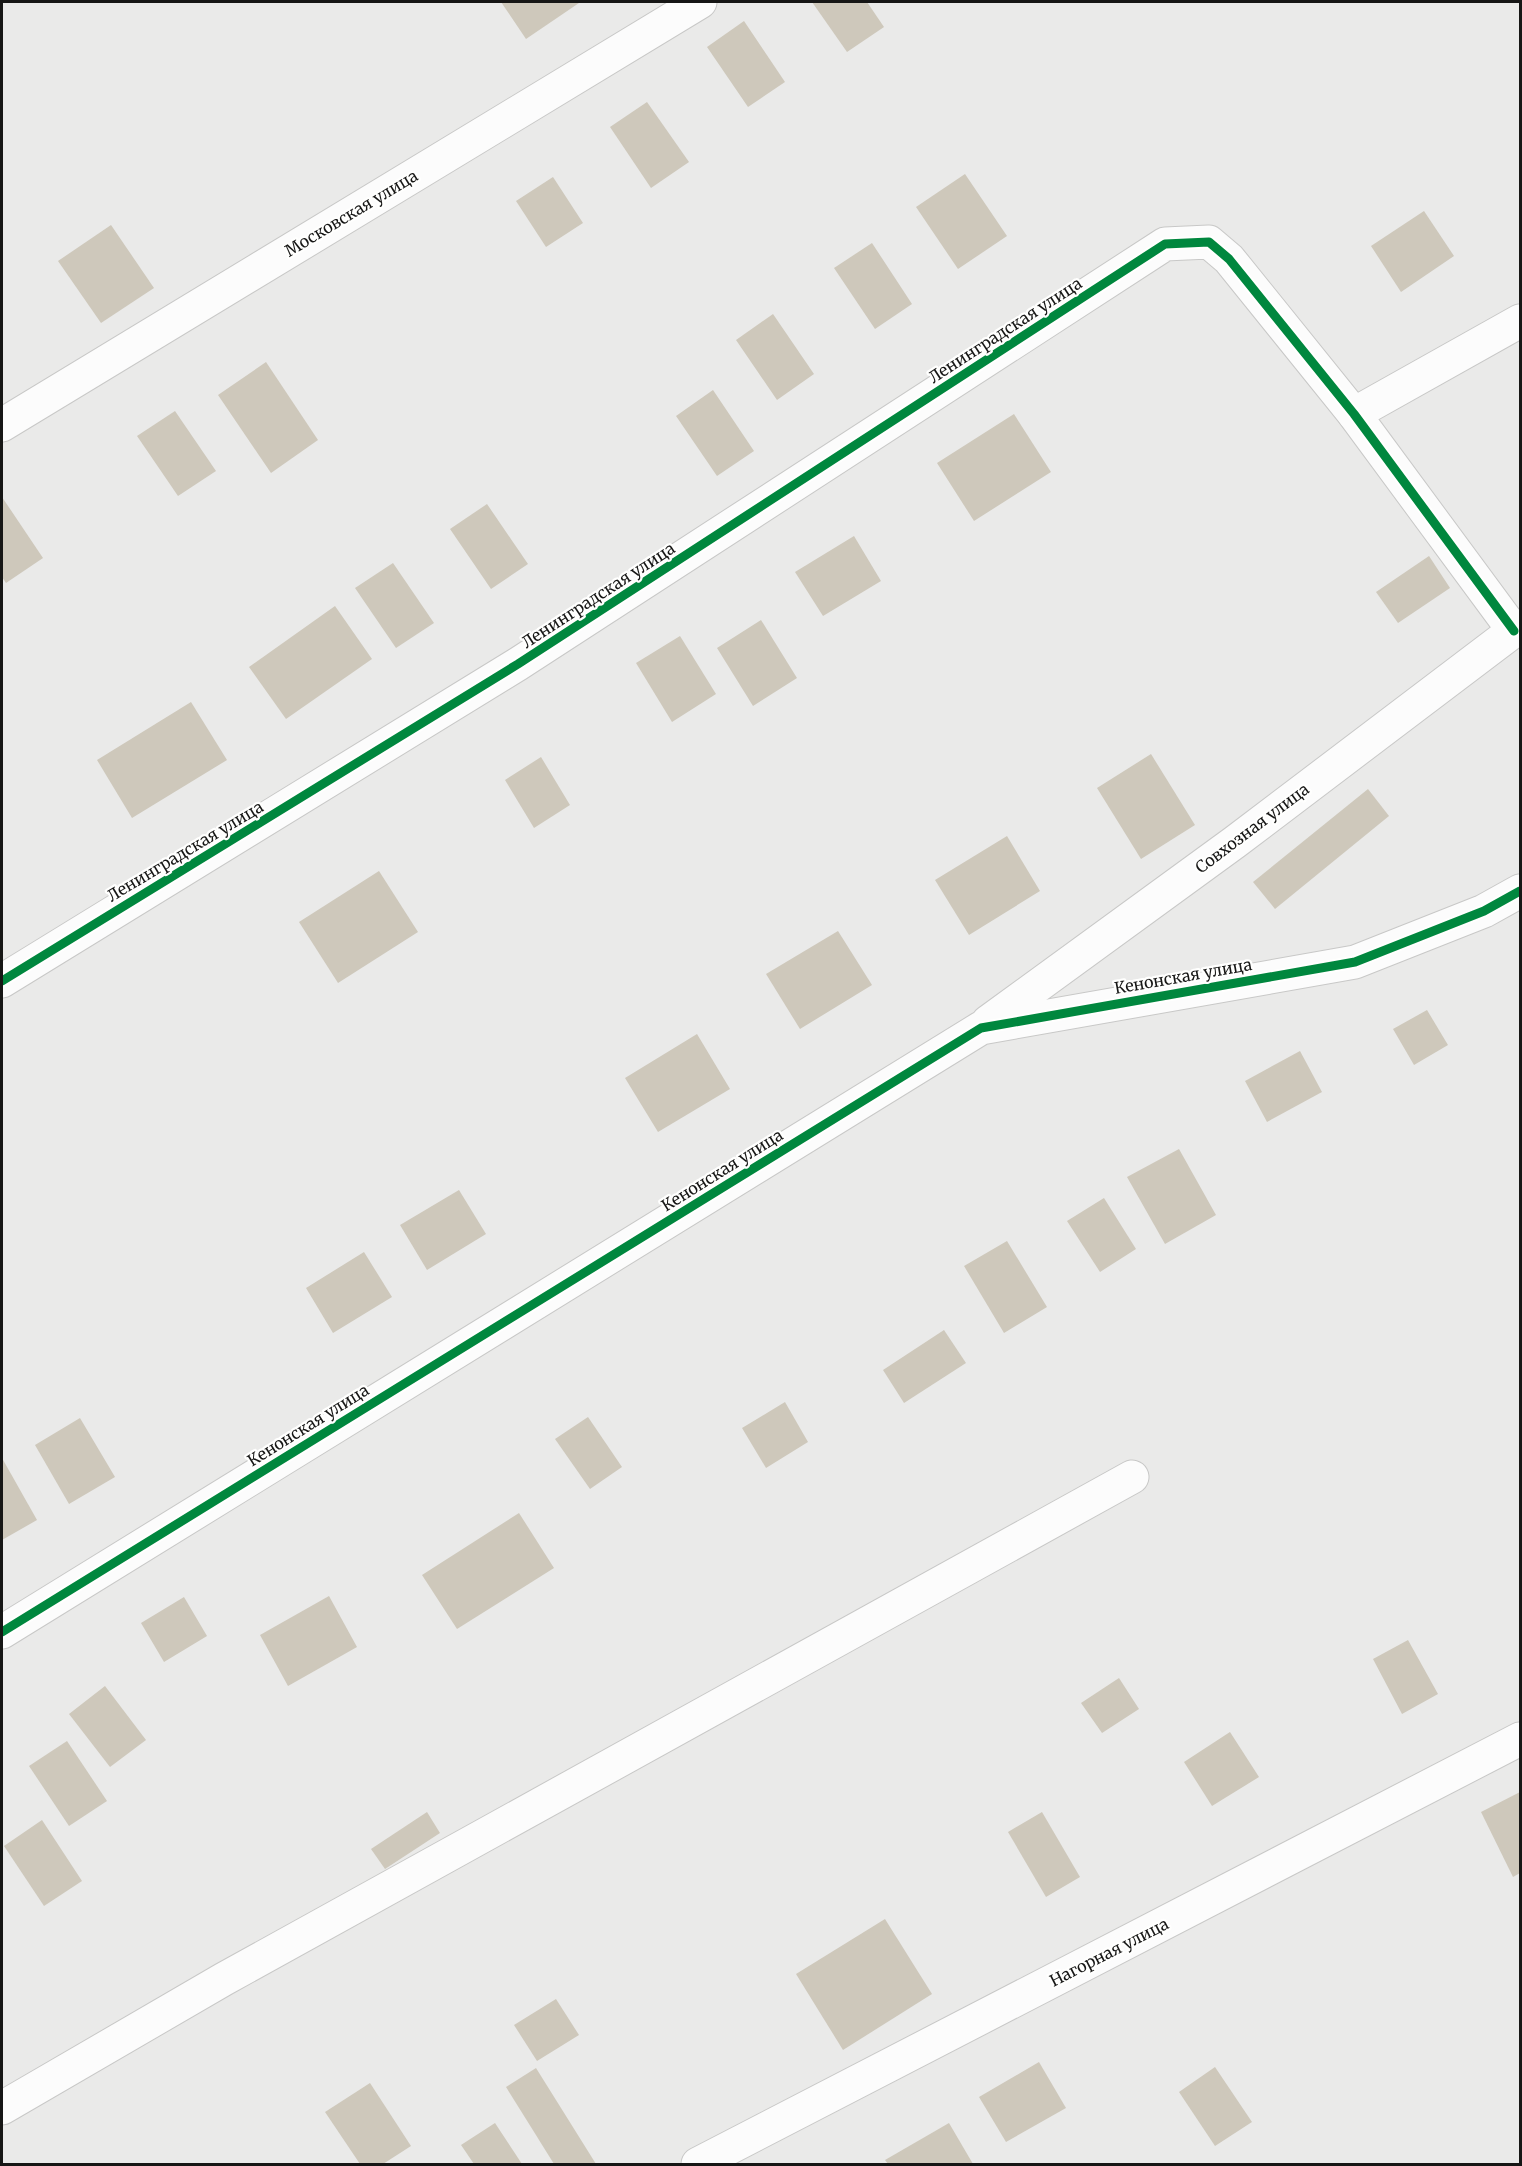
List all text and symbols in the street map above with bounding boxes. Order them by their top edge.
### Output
street label: Московская улица [281,165,421,261]
street label: Ленинградская улица [925,273,1086,387]
street label: Ленинградская улица [518,538,679,652]
street label: Совхозная улица [1191,778,1313,877]
street label: Ленинградская улица [103,796,267,906]
street label: Кенонская улица [1113,954,1254,998]
street label: Кенонская улица [658,1124,787,1215]
street label: Кенонская улица [244,1379,373,1470]
street label: Нагорная улица [1046,1913,1172,1991]

